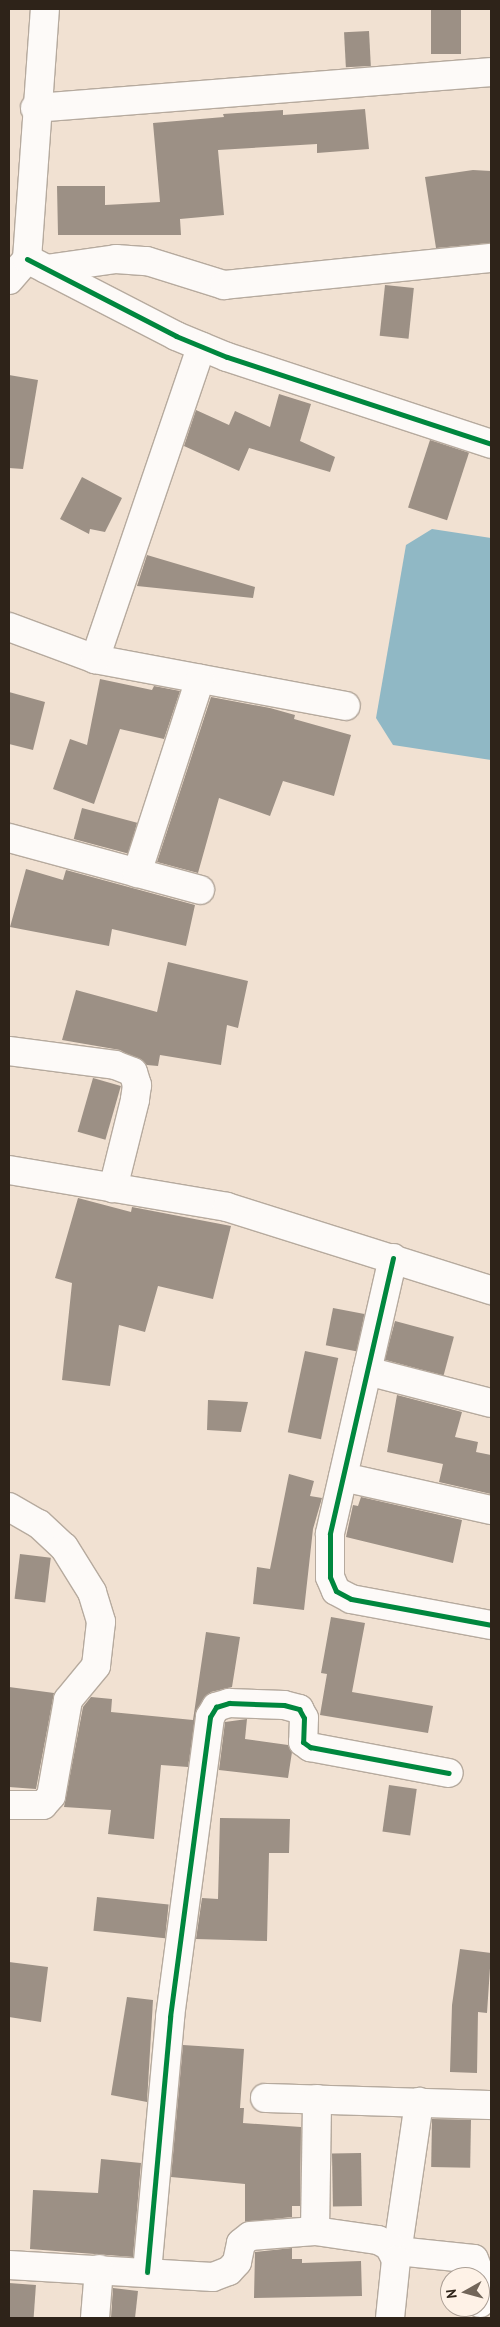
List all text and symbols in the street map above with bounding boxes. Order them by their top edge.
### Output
north arrow [440,2267,490,2317]
text: N [442,2288,461,2299]

